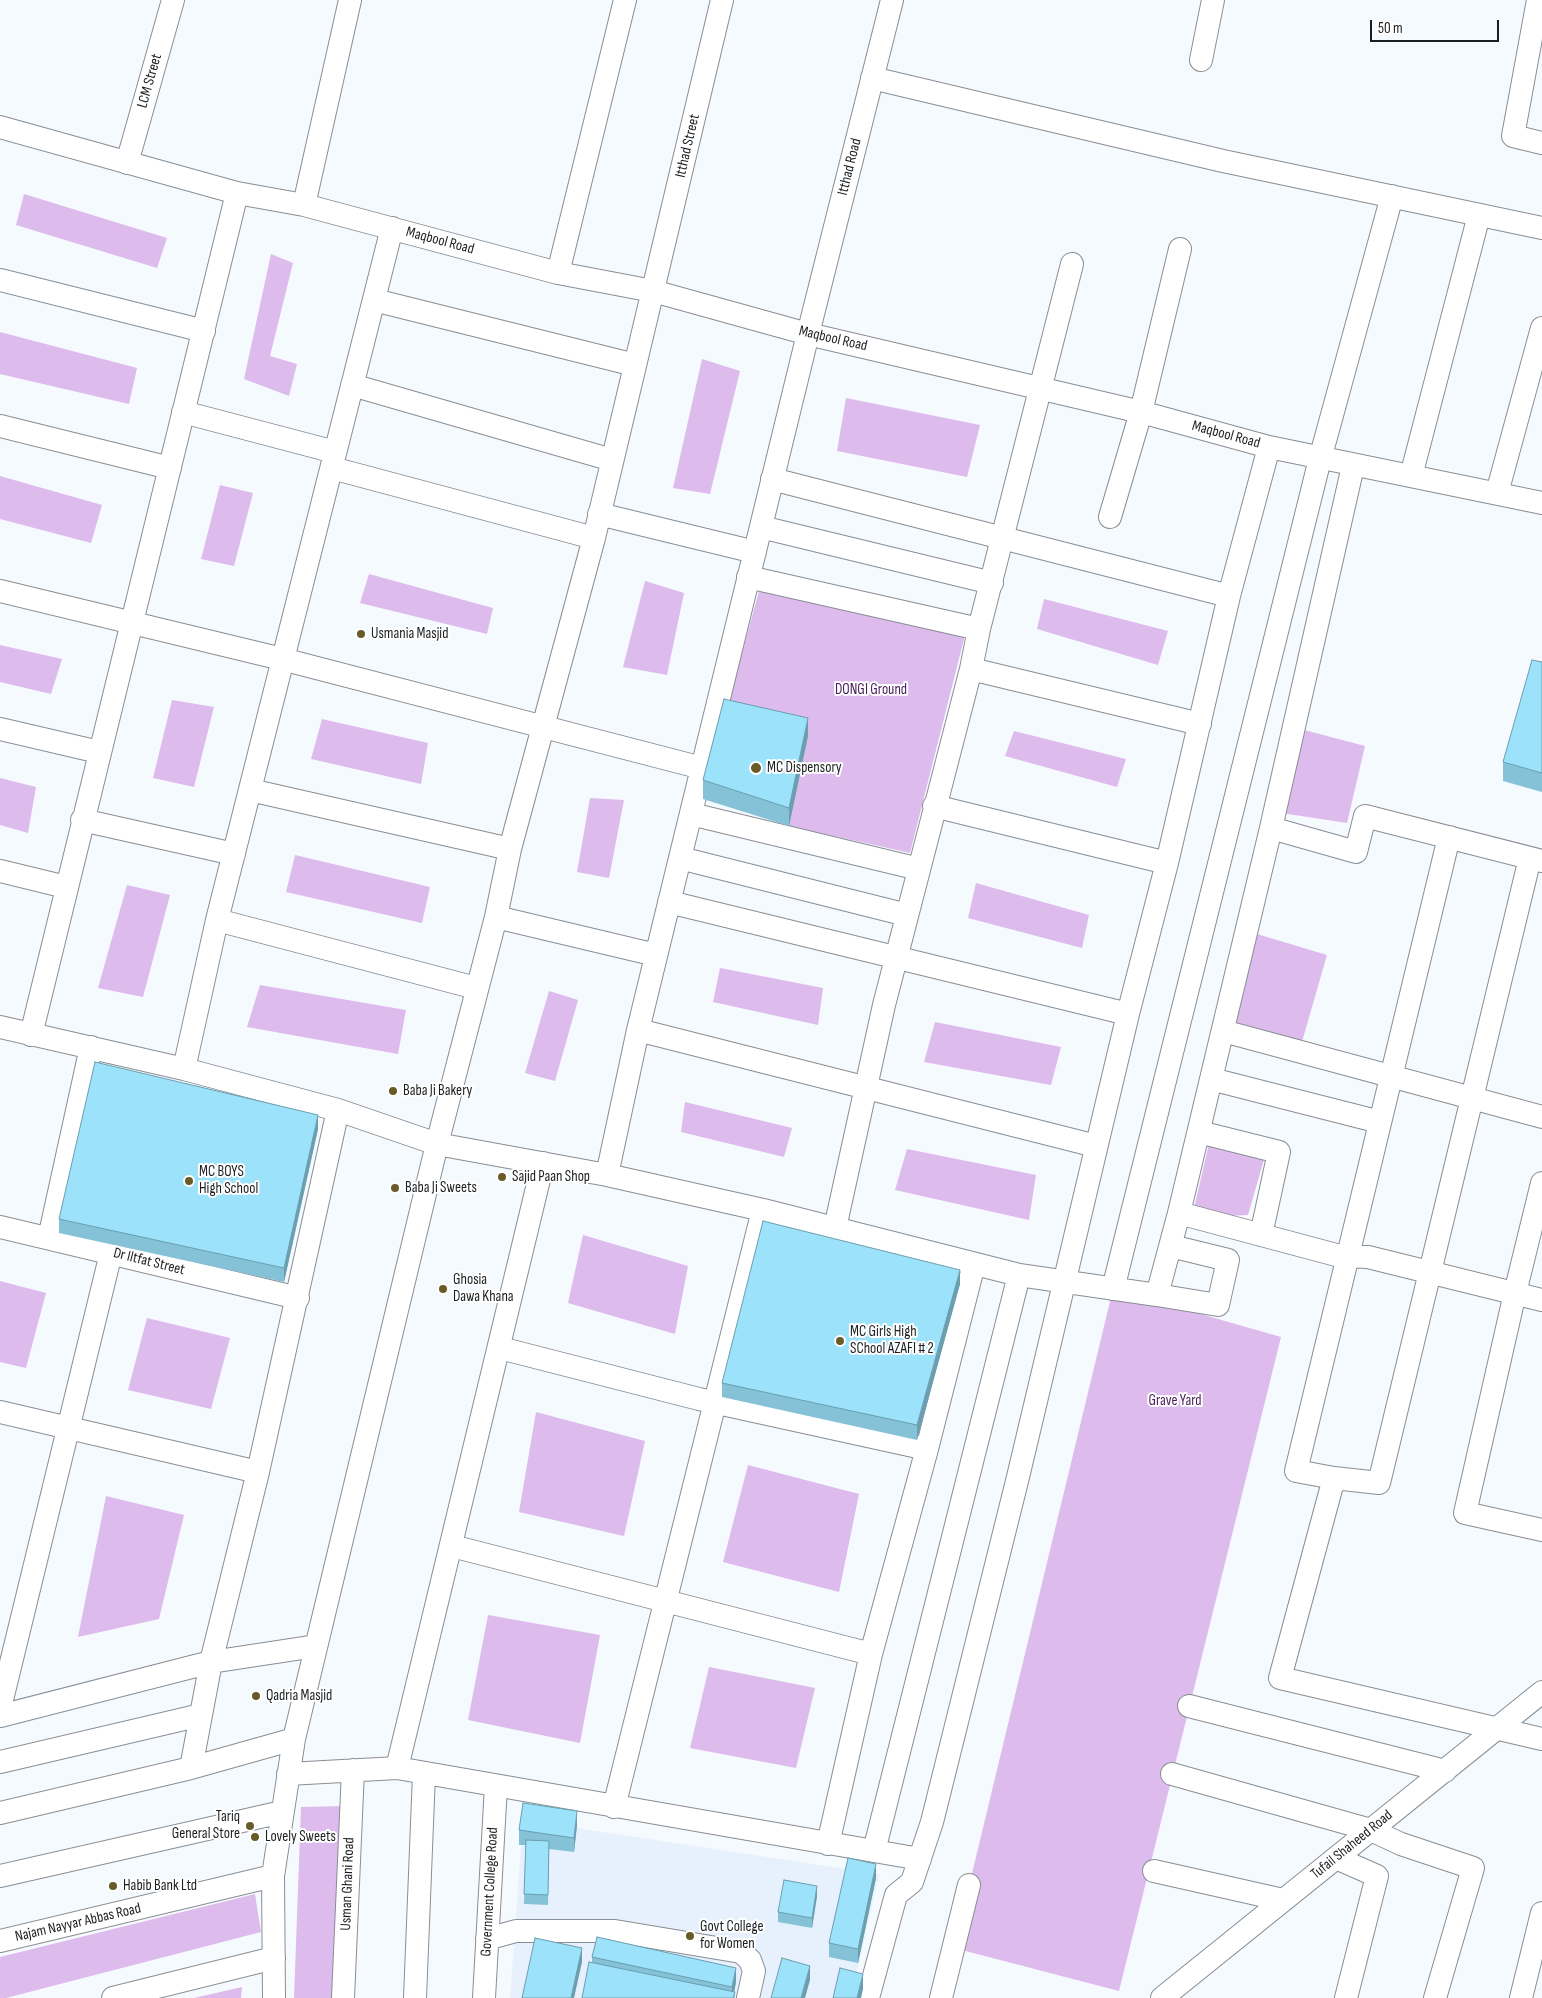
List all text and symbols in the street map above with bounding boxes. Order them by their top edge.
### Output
scale bar [1372,10,1501,42]
text: 50 m [1378,19,1403,38]
street label: LCM Street [134,52,166,110]
street label: Itthad Street [672,112,704,180]
street label: Itthad Road [834,137,866,197]
street label: Maqbool Road [404,223,476,259]
street label: Maqbool Road [797,322,869,356]
street label: Maqbool Road [1190,417,1262,453]
place label: Usmania Masjid [371,625,448,643]
marker: Usmania Masjid [355,628,367,640]
park label: DONGI Ground [835,681,907,699]
place label: MC Dispensory [767,759,842,777]
marker: MC Dispensory [749,761,763,775]
place label: Baba Ji Bakery [403,1082,472,1100]
marker: Baba Ji Bakery [387,1085,399,1097]
place label: MC BOYS High School [199,1163,258,1198]
place label: Sajid Paan Shop [512,1168,590,1186]
marker: Sajid Paan Shop [496,1171,508,1183]
marker: MC BOYS High School [183,1175,195,1187]
place label: Baba Ji Sweets [405,1179,477,1197]
marker: Baba Ji Sweets [389,1182,401,1194]
street label: Dr Iltfat Street [111,1244,187,1280]
place label: Ghosia Dawa Khana [453,1271,514,1306]
marker: Ghosia Dawa Khana [437,1283,449,1295]
place label: MC Girls High SChool AZAFI # 2 [850,1323,934,1358]
marker: MC Girls High SChool AZAFI # 2 [834,1335,846,1347]
park label: Grave Yard [1148,1392,1202,1410]
place label: Qadria Masjid [266,1687,332,1705]
marker: Qadria Masjid [250,1690,262,1702]
street label: Tufail Shaheed Road [1308,1807,1396,1883]
place label: Tariq General Store [172,1808,240,1843]
marker: Tariq General Store [244,1820,256,1832]
street label: Government College Road [478,1827,502,1957]
place label: Lovely Sweets [265,1828,336,1846]
marker: Lovely Sweets [249,1831,261,1843]
street label: Usman Ghani Road [337,1837,359,1931]
place label: Habib Bank Ltd [123,1877,197,1895]
marker: Habib Bank Ltd [107,1880,119,1892]
street label: Najam Nayyar Abbas Road [13,1900,143,1946]
place label: Govt College for Women [700,1918,763,1953]
marker: Govt College for Women [684,1930,696,1942]

